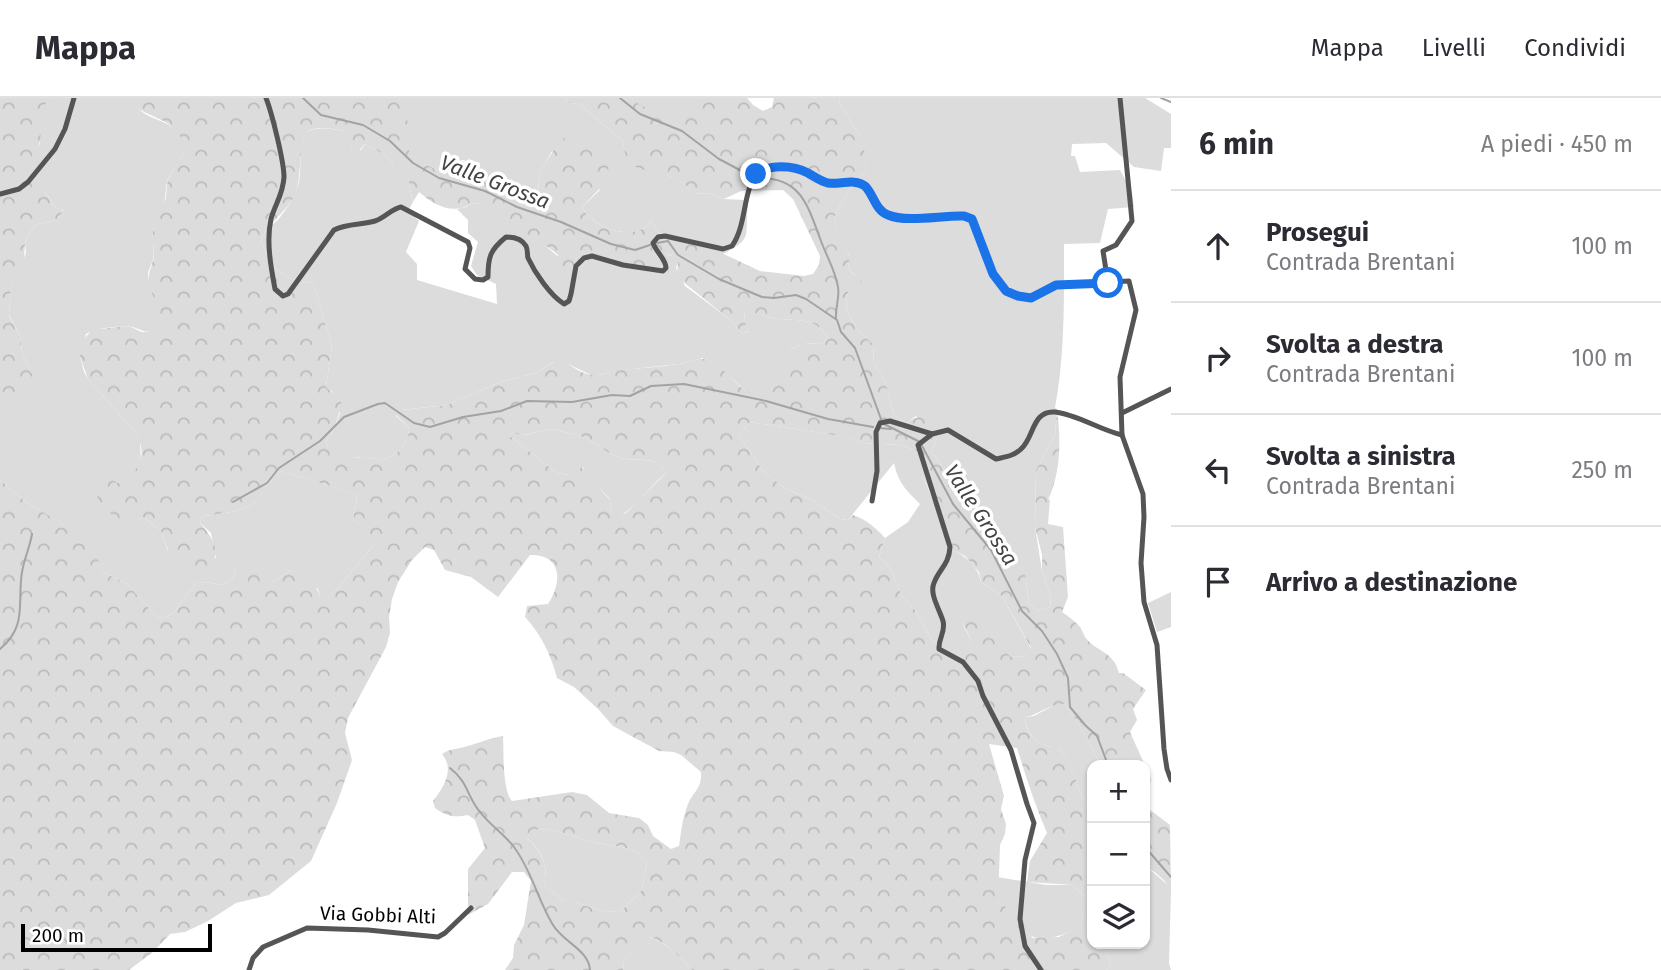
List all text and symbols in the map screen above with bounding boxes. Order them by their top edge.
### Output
text: Mappa [35,28,136,68]
text: Mappa [1311,34,1384,62]
text: Livelli [1422,34,1486,62]
text: Condividi [1524,34,1626,62]
text: 6 min [1199,126,1274,162]
text: A piedi · 450 m [1481,130,1633,158]
water label: Valle Grossa [437,149,553,215]
route end [740,158,771,189]
text: Prosegui [1266,217,1369,248]
icon: ahead [1199,227,1237,265]
text: 100 m [1572,232,1633,260]
text: Contrada Brentani [1266,248,1455,276]
route start [1092,267,1123,298]
text: Svolta a destra [1266,329,1444,360]
icon: right [1199,339,1237,377]
text: 100 m [1572,344,1633,372]
text: Contrada Brentani [1266,360,1455,388]
text: Svolta a sinistra [1266,441,1456,472]
icon: left [1199,451,1237,489]
text: 250 m [1571,456,1633,484]
water label: Valle Grossa [939,460,1023,570]
text: Contrada Brentani [1266,472,1455,500]
icon: arrive [1199,563,1237,601]
text: Arrivo a destinazione [1266,567,1517,598]
map controls [1087,760,1150,949]
button: + [1087,760,1150,823]
button: − [1087,823,1150,886]
button: layers [1087,886,1150,949]
street label: Via Gobbi Alti [320,901,436,929]
scale bar [21,921,212,953]
text: 200 m [32,924,84,947]

